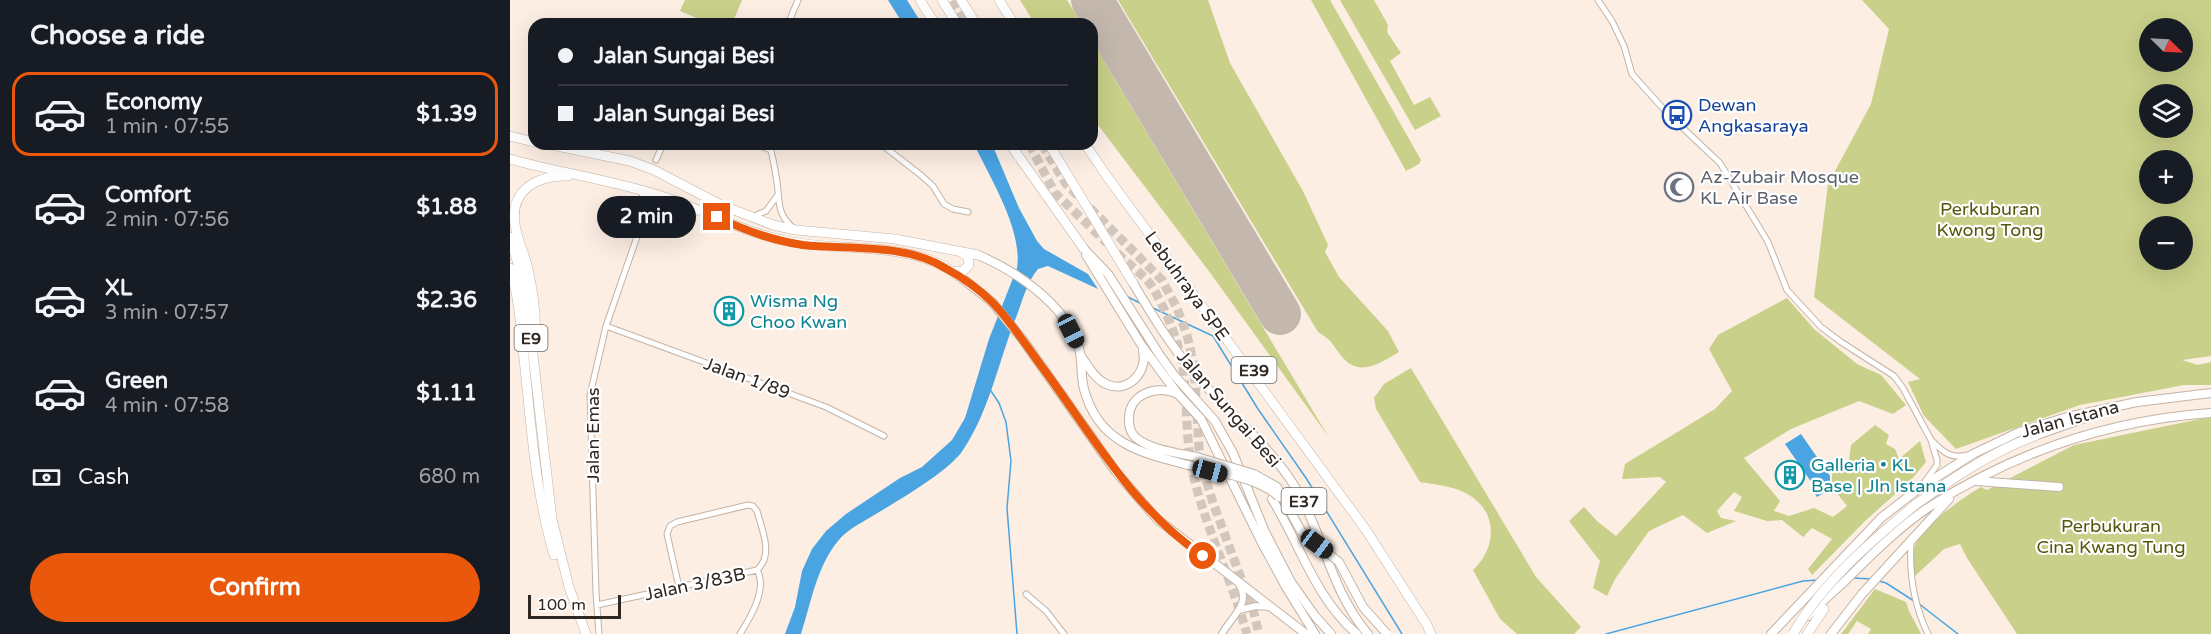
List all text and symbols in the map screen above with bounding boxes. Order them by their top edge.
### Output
north arrow [2139,18,2193,72]
map controls [2139,18,2193,270]
text: Choose a ride [30,19,205,52]
text: Jalan Sungai Besi [594,43,775,69]
button: layers [2139,84,2193,138]
icon: car [33,87,87,141]
text: Economy [105,89,202,115]
place label: Dewan Angkasaraya [1698,94,1809,137]
bus stop icon: Dewan Angkasaraya [1661,99,1693,131]
text: $1.39 [416,101,477,127]
text: Jalan Sungai Besi [594,101,775,127]
text: 1 min · 07:55 [105,115,229,139]
button: + [2139,150,2193,204]
place label: Az-Zubair Mosque KL Air Base [1700,166,1859,209]
mosque icon: Az-Zubair Mosque KL Air Base [1663,171,1695,203]
icon: car [33,180,87,234]
text: Comfort [105,182,191,208]
text: $1.88 [416,194,477,220]
callout: 2 min [597,196,696,238]
park label: Perkuburan Kwong Tong [1936,198,2044,241]
route end [703,203,730,230]
text: 2 min [620,205,673,229]
text: 2 min · 07:56 [105,208,229,232]
button: − [2139,216,2193,270]
street label: Lebuhraya SPE [1140,227,1234,345]
icon: car [33,273,87,327]
text: XL [105,275,132,301]
text: $2.36 [416,287,477,313]
place label: Wisma Ng Choo Kwan [750,290,847,333]
building icon: Wisma Ng Choo Kwan [713,295,745,327]
text: 3 min · 07:57 [105,301,229,325]
car [1055,311,1087,351]
road number: E9 [514,325,548,351]
street label: Jalan Sungai Besi [1172,346,1286,472]
street label: Jalan 1/89 [701,352,793,404]
road number: E39 [1232,357,1276,383]
icon: car [33,366,87,420]
text: Green [105,368,168,394]
text: $1.11 [416,380,477,406]
street label: Jalan Emas [582,387,604,483]
text: 4 min · 07:58 [105,394,229,418]
street label: Jalan Istana [2019,395,2121,443]
place label: Galleria • KL Base | Jln Istana [1811,454,1946,497]
car [1190,458,1230,484]
building icon: Galleria • KL Base | Jln Istana [1774,459,1806,491]
icon: cash [30,461,63,494]
text: Cash [78,464,130,490]
text: 680 m [419,465,480,489]
road number: E37 [1282,488,1326,514]
park label: Perbukuran Cina Kwang Tung [2036,515,2186,558]
car [1297,526,1337,562]
route start [1189,542,1216,569]
button: Confirm [30,553,480,622]
street label: Jalan 3/83B [642,563,748,605]
scale bar [528,592,621,620]
text: 100 m [537,595,586,615]

